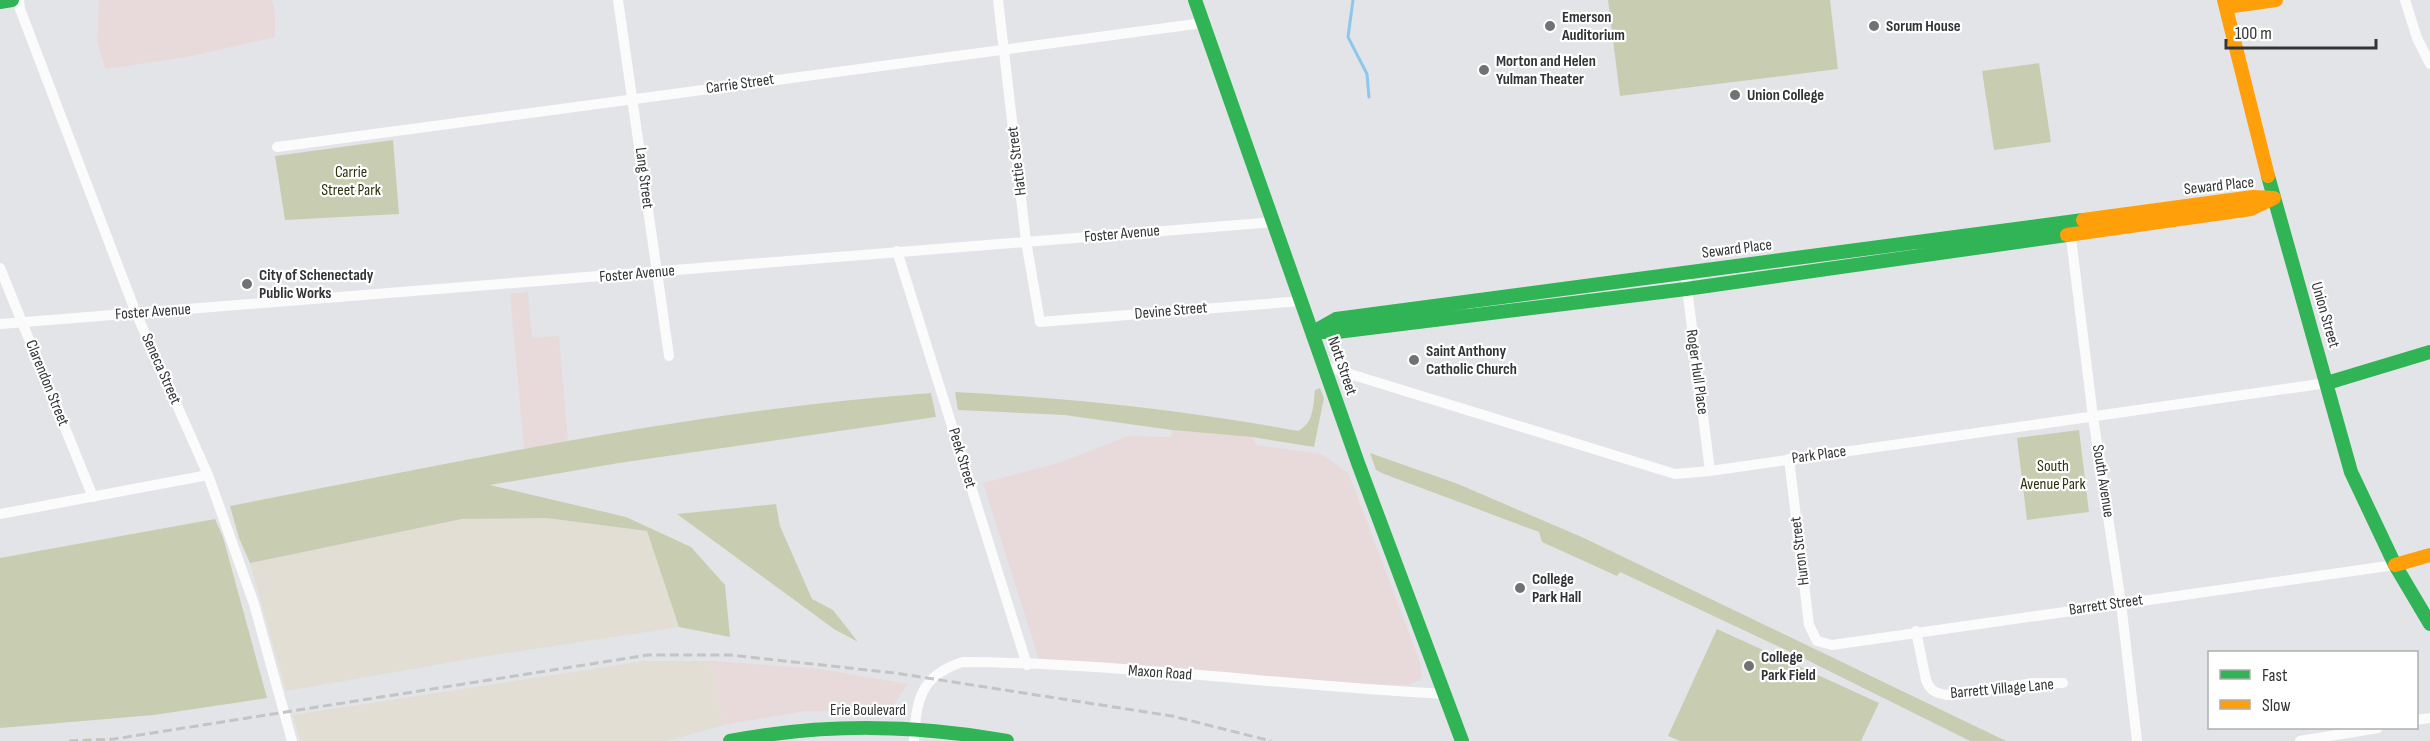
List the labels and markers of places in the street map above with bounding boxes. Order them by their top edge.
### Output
place label: Emerson Auditorium [1561,8,1625,45]
place label: Sorum House [1886,17,1961,36]
marker: Emerson Auditorium [1543,19,1557,33]
marker: Sorum House [1867,19,1881,33]
place label: Morton and Helen Yulman Theater [1496,52,1596,89]
marker: Morton and Helen Yulman Theater [1477,63,1491,77]
place label: Union College [1747,86,1824,105]
marker: Union College [1728,88,1742,102]
place label: City of Schenectady Public Works [259,266,374,303]
marker: City of Schenectady Public Works [240,277,254,291]
place label: Saint Anthony Catholic Church [1426,342,1517,379]
marker: Saint Anthony Catholic Church [1407,353,1421,367]
place label: College Park Hall [1532,570,1581,607]
marker: College Park Hall [1513,581,1527,595]
place label: College Park Field [1761,648,1816,685]
marker: College Park Field [1742,659,1756,673]

